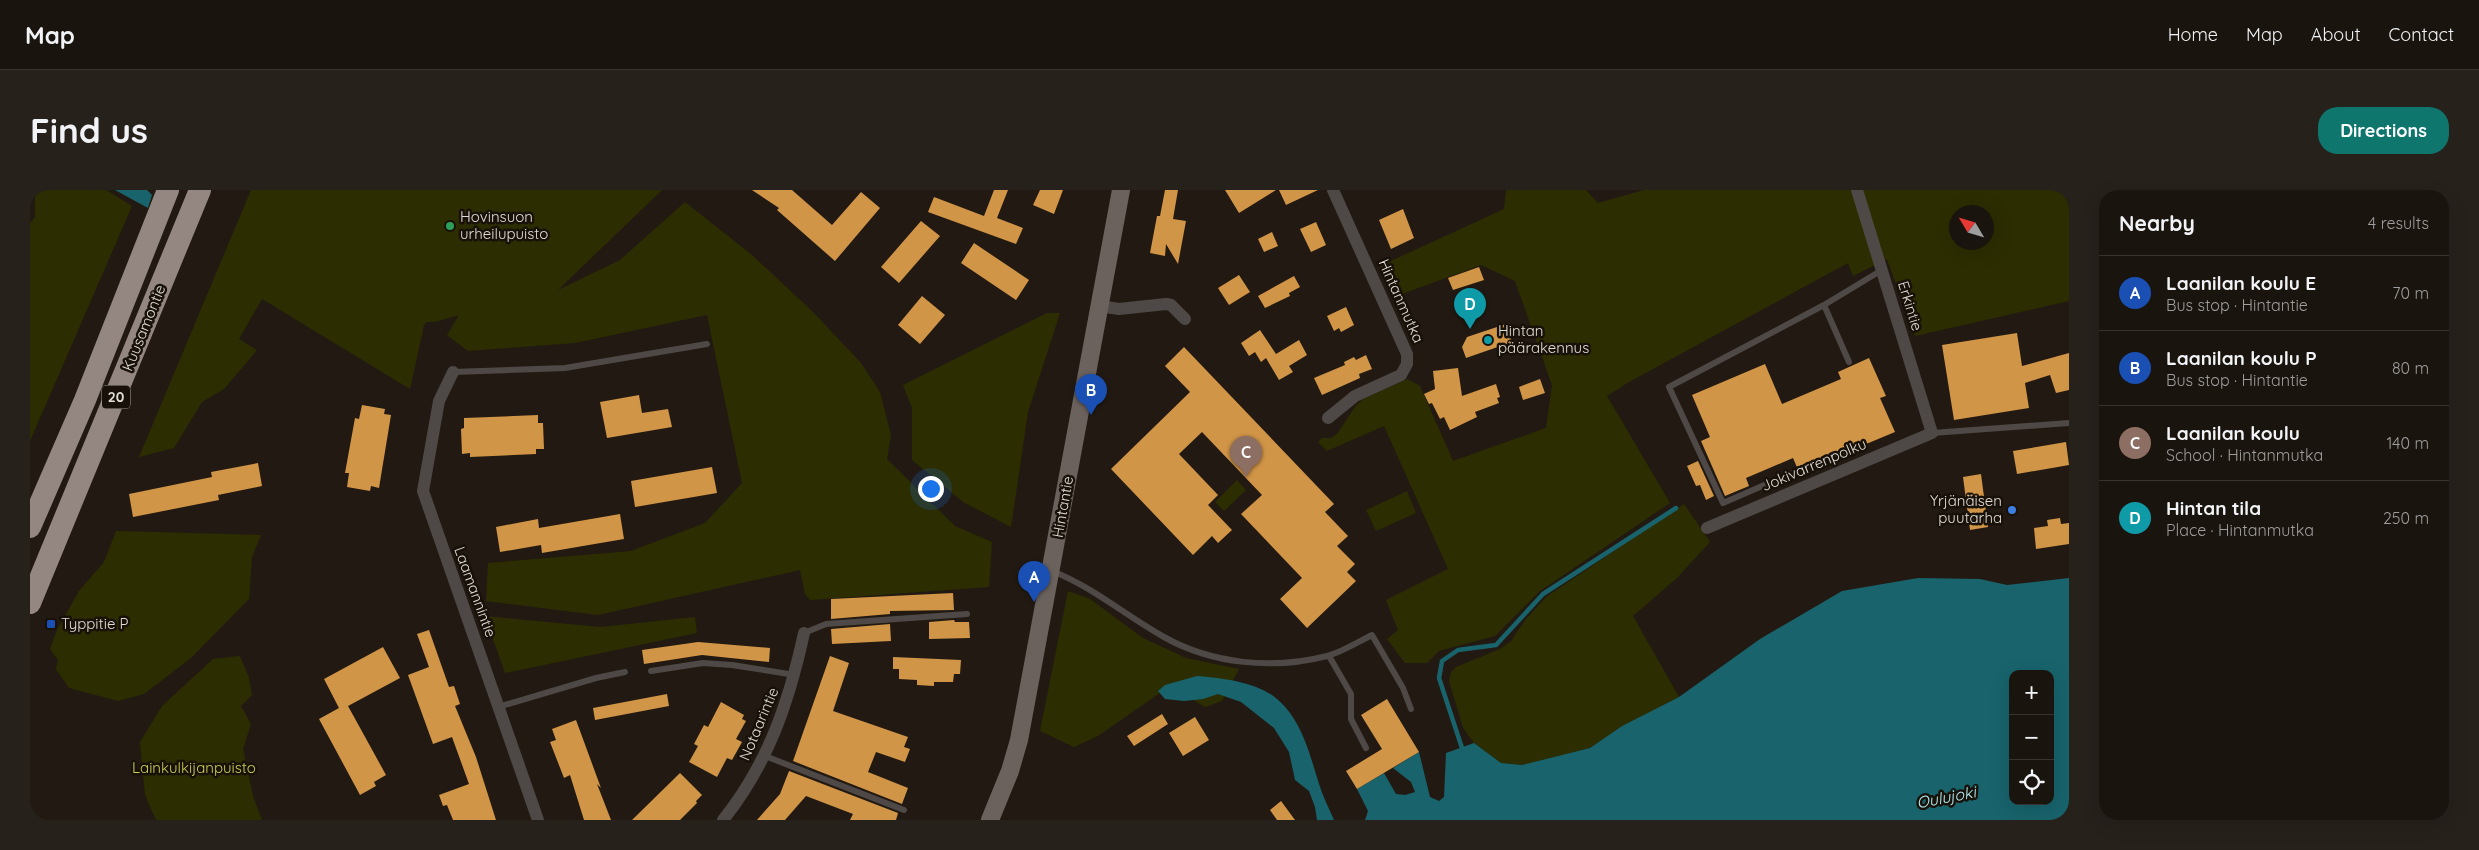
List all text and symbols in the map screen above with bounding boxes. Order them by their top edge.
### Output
text: Map [25,20,75,50]
text: Home [2168,23,2218,46]
text: Map [2246,23,2283,46]
text: About [2311,23,2361,46]
text: Contact [2389,23,2454,46]
button: Directions [2318,107,2449,154]
text: Find us [30,108,148,152]
north arrow [1949,205,1994,250]
place label: Hovinsuon urheilupuisto [460,207,548,243]
text: Nearby [2119,210,2195,236]
text: 4 results [2368,213,2429,233]
marker: Hovinsuon urheilupuisto [444,220,456,232]
street label: Hintanmutka [1374,256,1428,346]
text: Laanilan koulu E [2166,271,2316,295]
street label: Erkintie [1894,279,1927,333]
street label: Kuusamontie [118,282,169,374]
text: A [2130,283,2140,303]
text: 70 m [2392,283,2429,303]
pin: D [1454,288,1486,329]
text: Bus stop · Hintantie [2166,295,2308,315]
place label: Hintan päärakennus [1498,321,1589,357]
marker: Hintan päärakennus [1482,334,1494,346]
text: Laanilan koulu P [2166,346,2317,370]
text: B [2130,358,2140,378]
text: 80 m [2392,358,2429,378]
text: Bus stop · Hintantie [2166,370,2308,390]
pin: B [1075,374,1107,415]
road number: 20 [102,386,130,408]
text: Laanilan koulu [2166,421,2300,445]
text: C [2130,433,2140,453]
text: 140 m [2386,433,2429,453]
street label: Jokivarrenpolku [1758,434,1869,495]
pin: C [1230,436,1262,477]
text: School · Hintanmutka [2166,445,2323,465]
street label: Hintantie [1048,475,1077,539]
your location [918,476,944,502]
place label: Yrjänäisen puutarha [1930,491,2002,527]
text: Hintan tila [2166,496,2261,520]
marker: Yrjänäisen puutarha [2006,504,2018,516]
text: D [2129,508,2141,528]
text: 250 m [2383,508,2429,528]
text: Place · Hintanmutka [2166,520,2314,540]
street label: Laamannintie [450,544,501,640]
pin: A [1018,561,1050,602]
place label: Typpitie P [61,614,128,633]
marker: Typpitie P [45,618,57,630]
map controls [2009,670,2054,805]
button: + [2009,670,2054,715]
street label: Notaarintie [735,684,782,763]
button: − [2009,715,2054,760]
park label: Lainkulkijanpuisto [132,758,256,777]
button: locate [2009,760,2054,805]
water label: Oulujoki [1915,781,1979,813]

